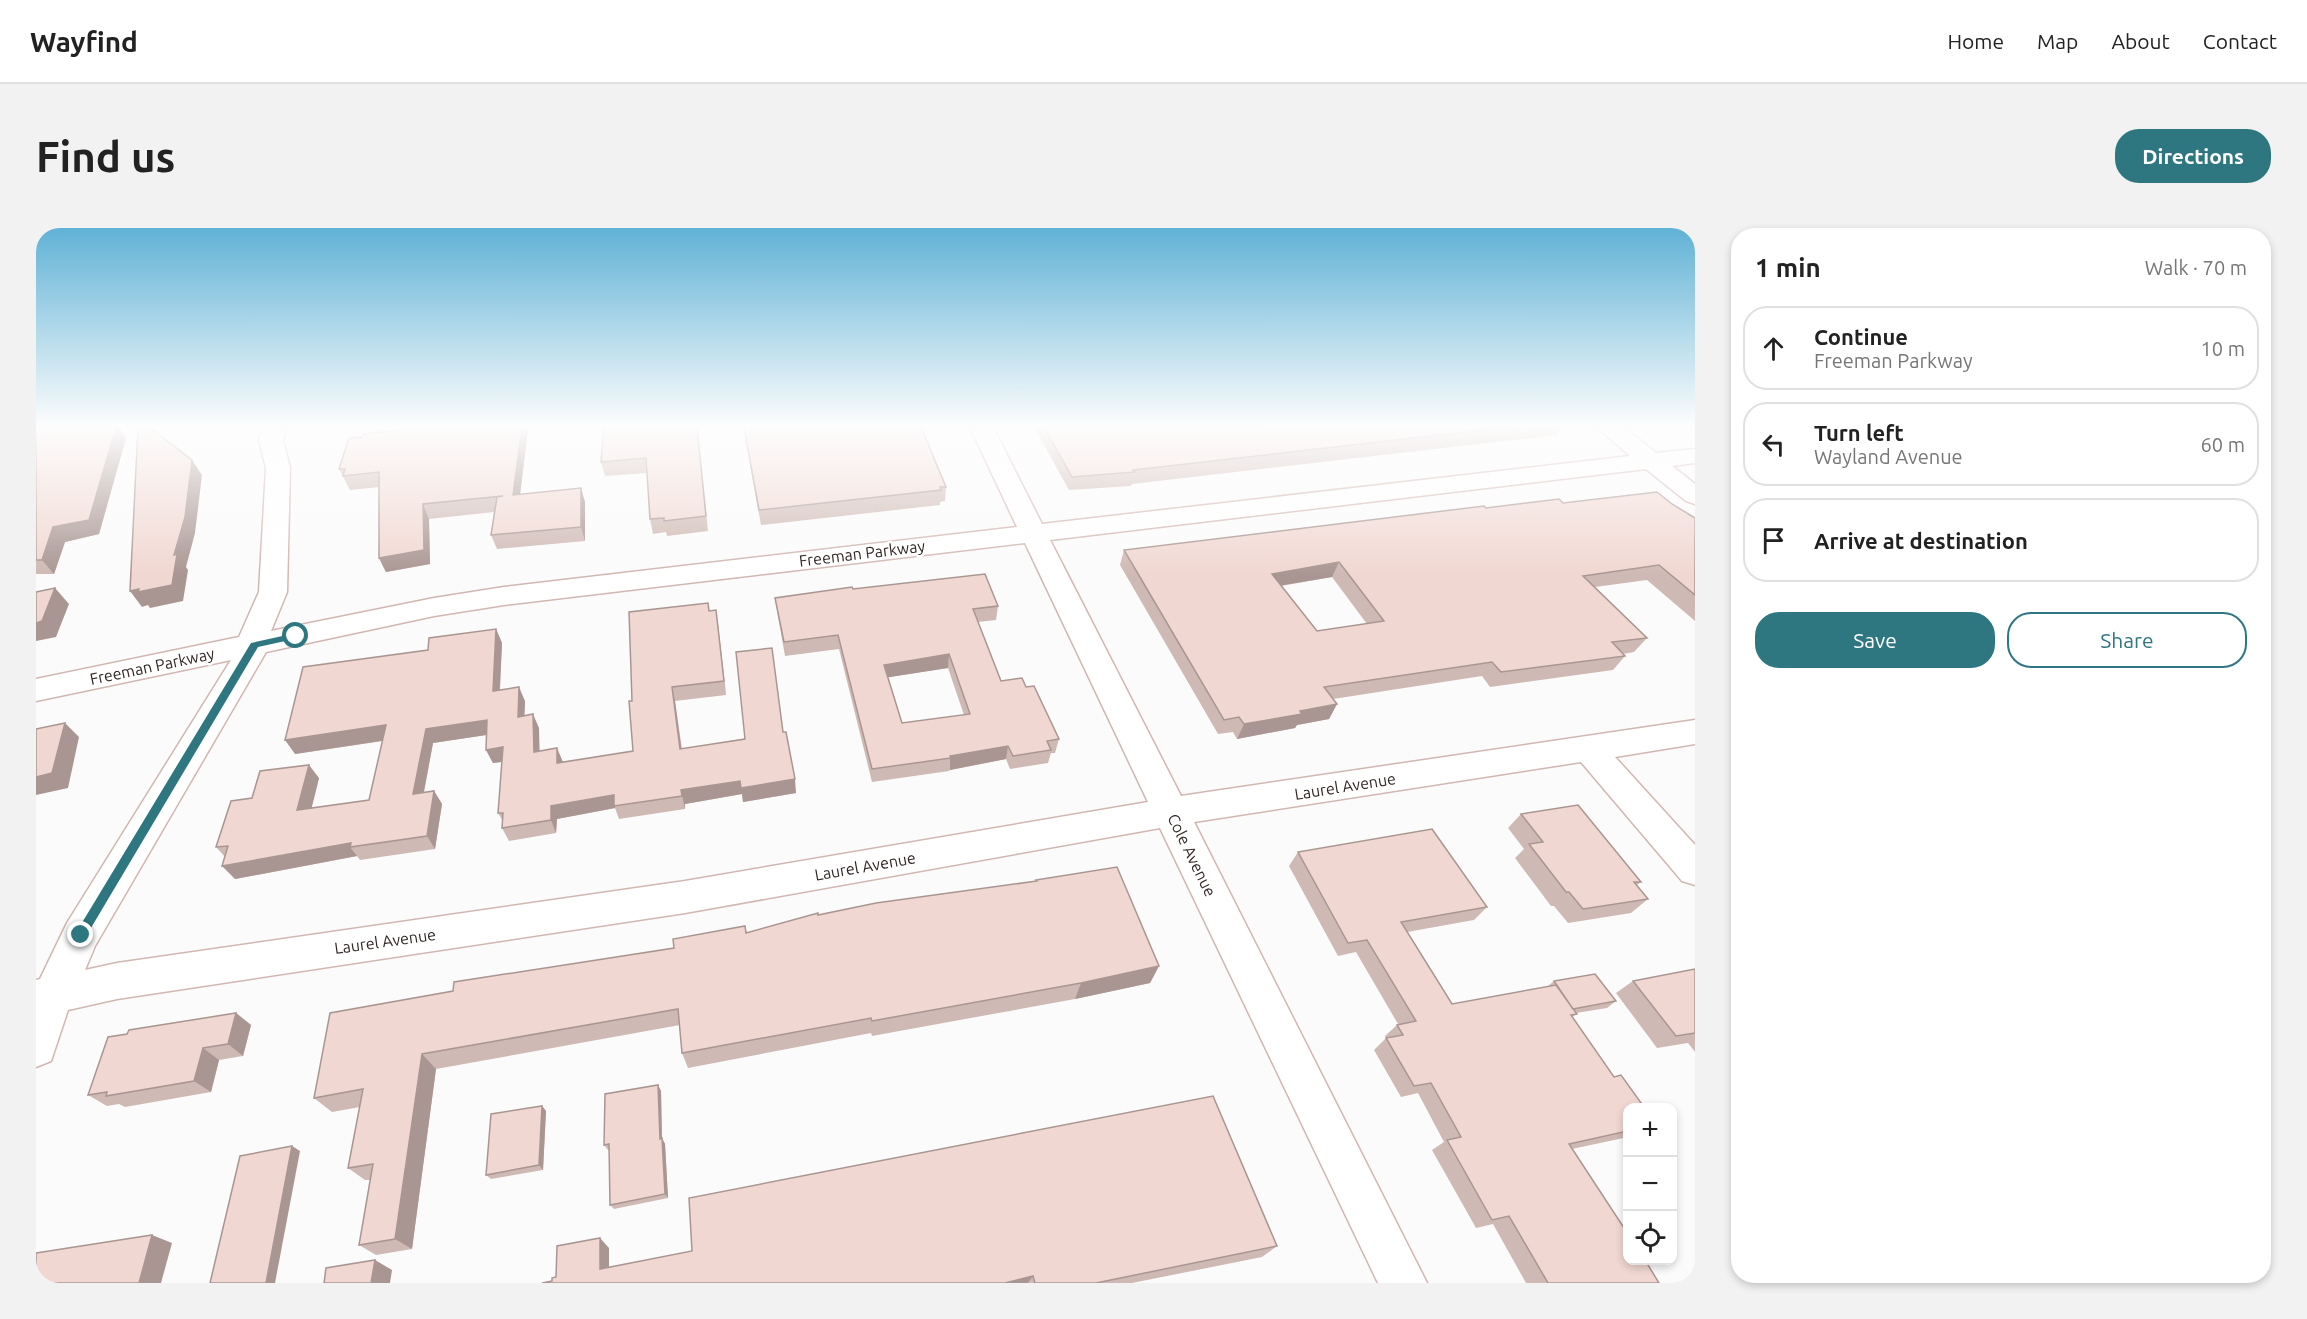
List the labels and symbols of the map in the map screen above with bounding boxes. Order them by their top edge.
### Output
street label: Freeman Parkway [798,536,926,570]
route start [282,622,308,648]
street label: Freeman Parkway [88,644,216,688]
street label: Laurel Avenue [1293,769,1397,803]
street label: Cole Avenue [1164,811,1220,899]
street label: Laurel Avenue [813,848,917,884]
route end [67,921,93,947]
street label: Laurel Avenue [333,925,437,957]

